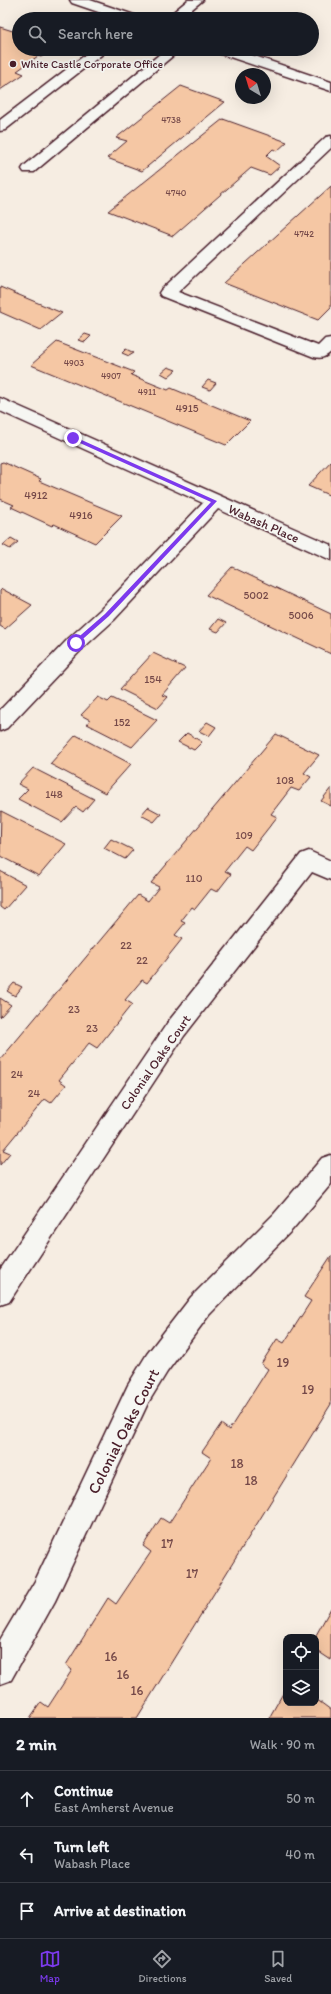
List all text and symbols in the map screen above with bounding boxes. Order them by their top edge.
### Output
search box [12,12,319,56]
icon: search [26,23,48,45]
text: Search here [58,25,133,43]
place label: White Castle Corporate Office [21,58,163,71]
marker: White Castle Corporate Office [8,59,18,69]
north arrow [235,68,271,104]
house number: 4738 [161,114,181,125]
house number: 4740 [166,187,187,198]
house number: 4742 [294,228,314,239]
house number: 4903 [64,357,84,368]
house number: 4907 [101,370,122,381]
house number: 4911 [138,386,156,397]
house number: 4915 [175,402,199,415]
route end [64,429,82,447]
house number: 4912 [24,489,48,502]
street label: Wabash Place [226,501,302,546]
house number: 4916 [69,509,93,522]
house number: 5002 [243,589,269,602]
house number: 5006 [288,609,314,622]
route start [67,634,85,652]
house number: 154 [144,673,162,686]
house number: 152 [114,716,131,729]
house number: 108 [276,774,294,787]
house number: 148 [45,788,63,801]
house number: 109 [235,829,253,842]
house number: 110 [186,872,203,885]
house number: 22 [120,939,132,952]
house number: 22 [136,954,148,967]
house number: 23 [68,1003,80,1016]
street label: Colonial Oaks Court [117,1012,194,1113]
house number: 23 [86,1022,98,1035]
house number: 24 [11,1068,24,1081]
house number: 24 [28,1087,41,1100]
house number: 19 [277,1355,290,1370]
street label: Colonial Oaks Court [84,1365,163,1497]
house number: 19 [302,1382,315,1397]
house number: 18 [230,1456,244,1471]
house number: 18 [244,1473,258,1488]
house number: 17 [161,1536,174,1551]
house number: 17 [186,1566,199,1581]
map controls [283,1634,319,1706]
button: locate [283,1634,319,1670]
house number: 16 [105,1649,118,1664]
house number: 16 [117,1667,130,1682]
button: layers [283,1670,319,1706]
house number: 16 [131,1683,144,1698]
text: 2 min [16,1734,56,1754]
text: Walk · 90 m [250,1737,315,1752]
text: Continue [54,1782,113,1800]
icon: ahead [16,1788,38,1810]
text: 50 m [286,1791,315,1806]
text: East Amherst Avenue [54,1800,174,1815]
text: Turn left [54,1838,109,1856]
icon: left [16,1844,38,1866]
text: 40 m [285,1847,315,1862]
text: Wabash Place [54,1856,130,1871]
icon: arrive [16,1900,38,1922]
text: Arrive at destination [54,1902,186,1920]
tab: Map [39,1948,61,1985]
tab: Directions [138,1948,187,1985]
tab: Saved [264,1948,292,1985]

